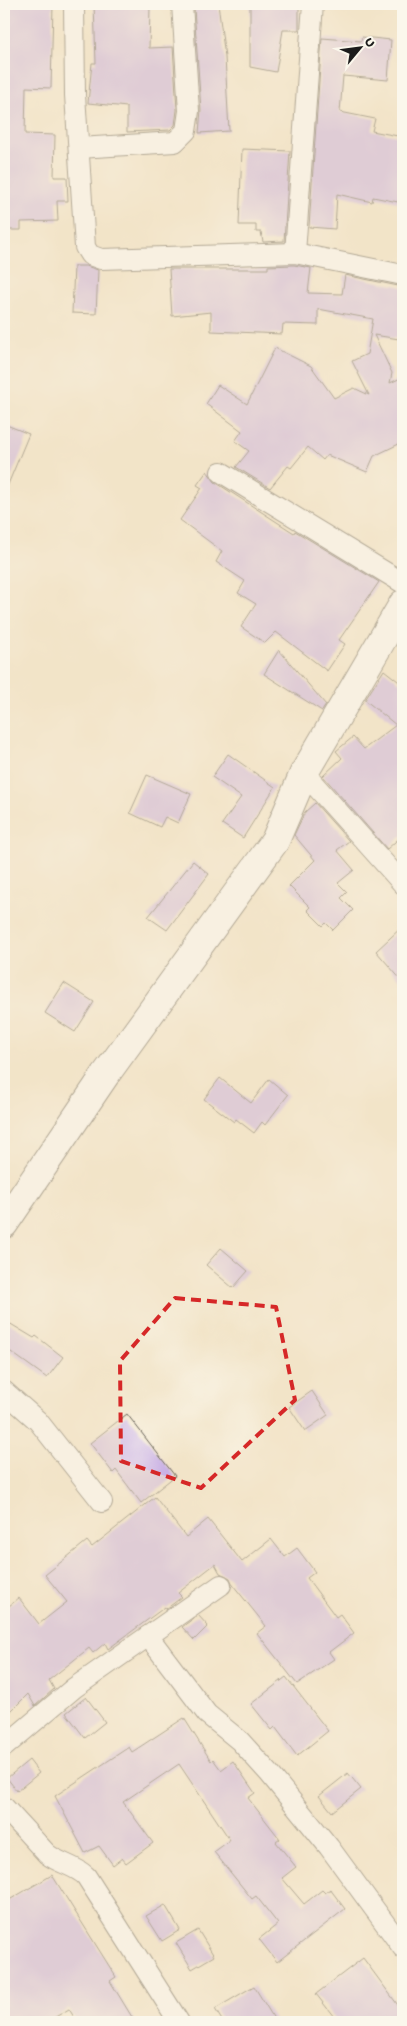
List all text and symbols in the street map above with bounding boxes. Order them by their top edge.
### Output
north arrow [334,22,384,72]
text: U [360,35,379,51]

